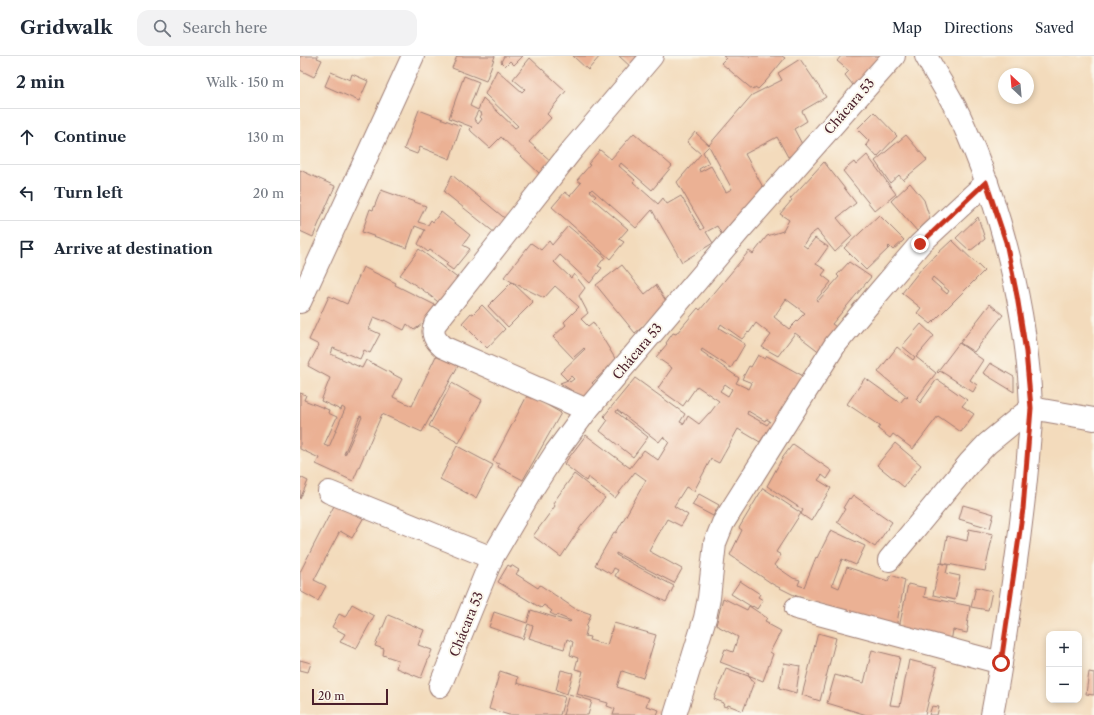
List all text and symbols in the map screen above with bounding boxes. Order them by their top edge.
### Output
search box [137,10,417,46]
text: Gridwalk [20,16,113,39]
icon: search [151,17,173,39]
text: Search here [183,18,268,37]
text: Map [892,19,922,37]
text: Directions [944,19,1013,37]
text: Saved [1035,19,1074,37]
north arrow [998,68,1034,104]
text: 2 min [16,72,65,92]
text: Walk · 150 m [206,74,284,90]
street label: Chácara 53 [820,75,878,137]
icon: ahead [16,126,38,148]
text: Continue [54,127,126,146]
text: 130 m [248,129,284,145]
icon: left [16,182,38,204]
text: Turn left [54,183,123,202]
text: 20 m [253,185,284,201]
route end [911,235,929,253]
icon: arrive [16,238,38,260]
text: Arrive at destination [54,239,213,258]
street label: Chácara 53 [609,320,665,382]
street label: Chácara 53 [446,589,486,659]
map controls [1046,631,1082,703]
button: + [1046,631,1082,667]
route start [992,654,1010,672]
button: − [1046,667,1082,703]
scale bar [312,687,388,706]
text: 20 m [318,689,344,703]

